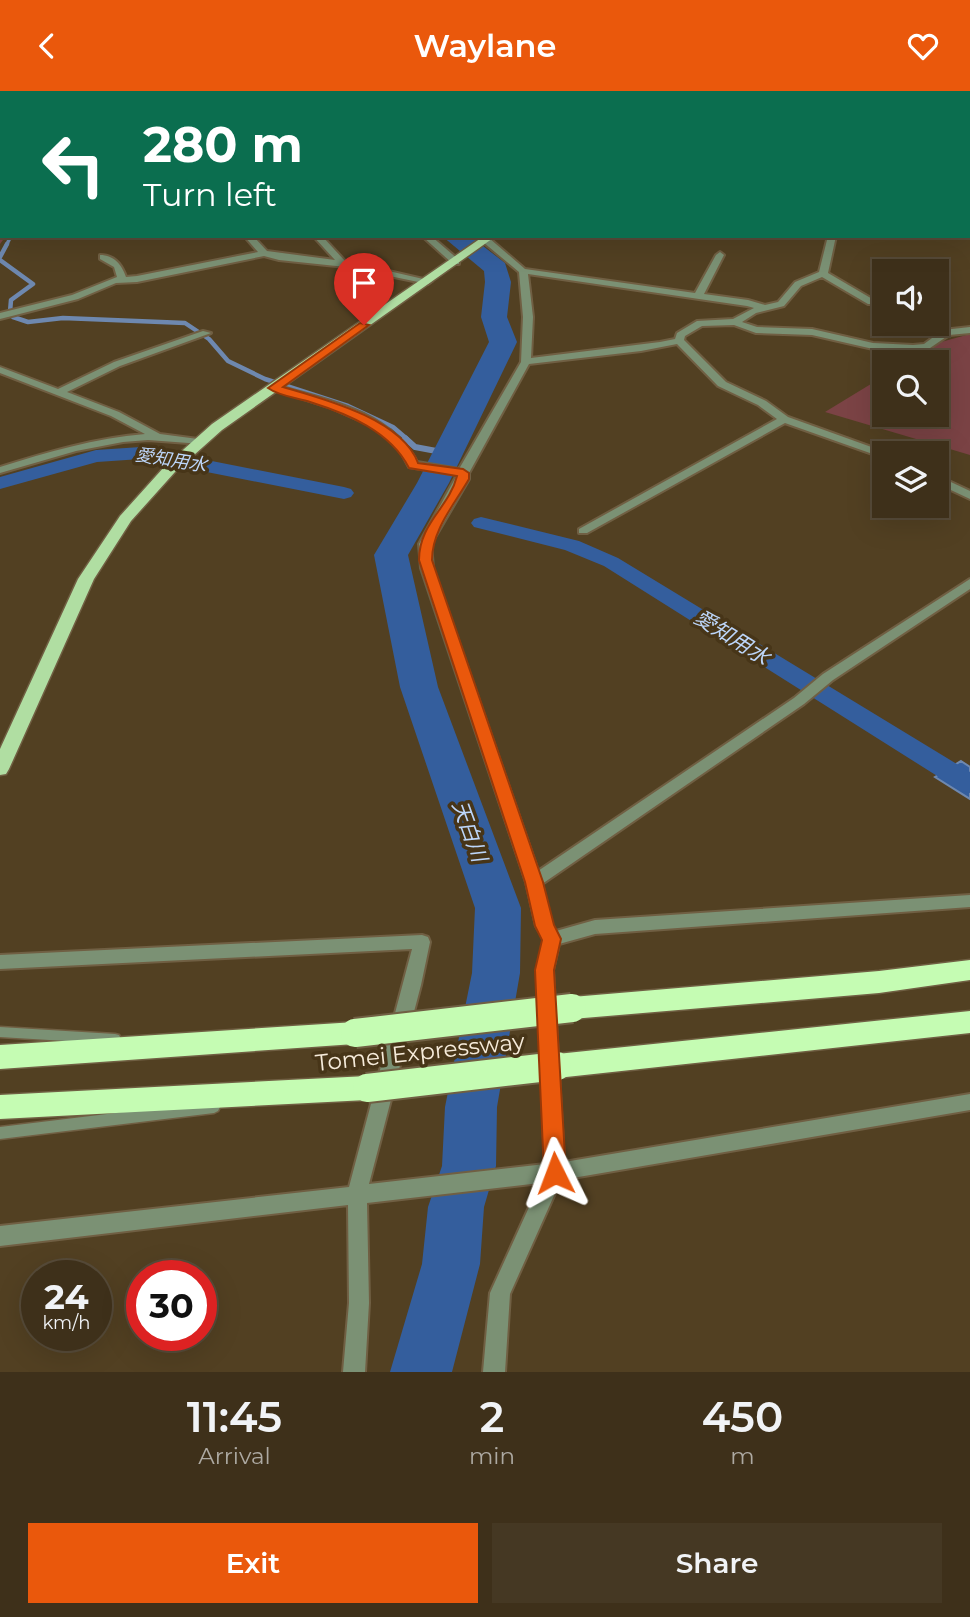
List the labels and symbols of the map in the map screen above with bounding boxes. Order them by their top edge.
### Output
pin [334,253,394,325]
water label: 愛知用水 [134,444,210,477]
water label: 愛知用水 [690,604,776,671]
water label: 天白川 [447,797,493,867]
street label: Tomei Expressway [314,1027,527,1077]
position arrow [518,1136,592,1210]
speed limit sign: 30 [126,1260,217,1351]

